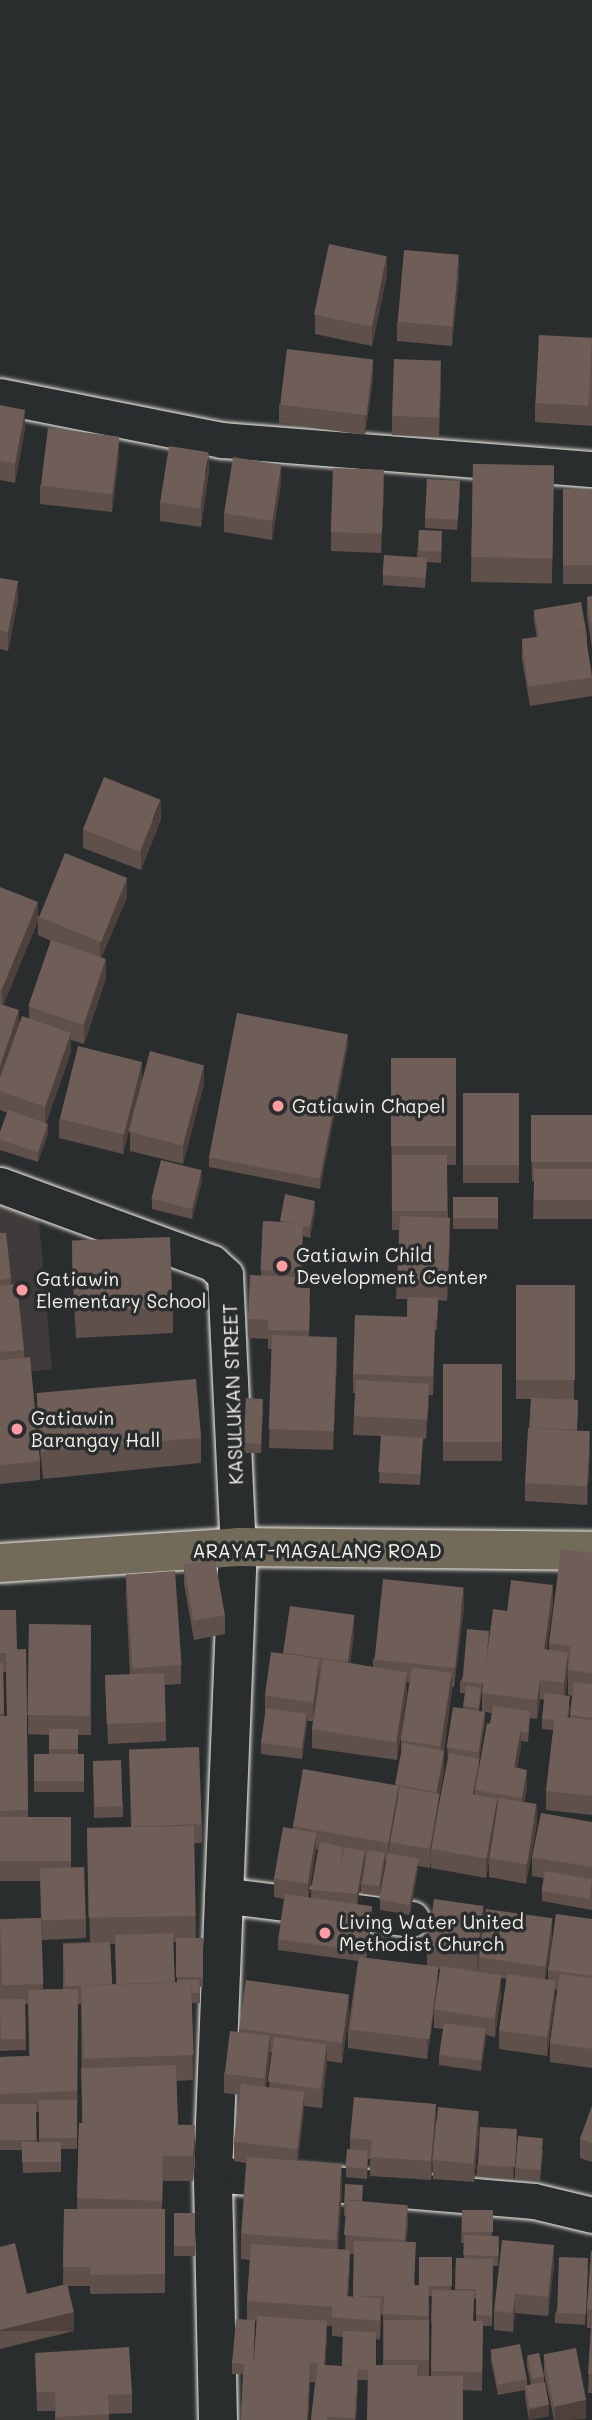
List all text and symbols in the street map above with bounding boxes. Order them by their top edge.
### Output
place label: Gatiawin Chapel [292,1095,445,1117]
marker: Gatiawin Chapel [270,1098,286,1114]
place label: Gatiawin Child Development Center [296,1244,488,1288]
marker: Gatiawin Child Development Center [274,1258,290,1274]
place label: Gatiawin Elementary School [36,1268,206,1312]
marker: Gatiawin Elementary School [14,1282,30,1298]
street label: KASULUKAN STREET [218,1303,248,1485]
place label: Gatiawin Barangay Hall [31,1407,160,1451]
marker: Gatiawin Barangay Hall [9,1421,25,1437]
street label: ARAYAT-MAGALANG ROAD [193,1540,441,1562]
place label: Living Water United Methodist Church [339,1911,524,1955]
marker: Living Water United Methodist Church [317,1925,333,1941]

